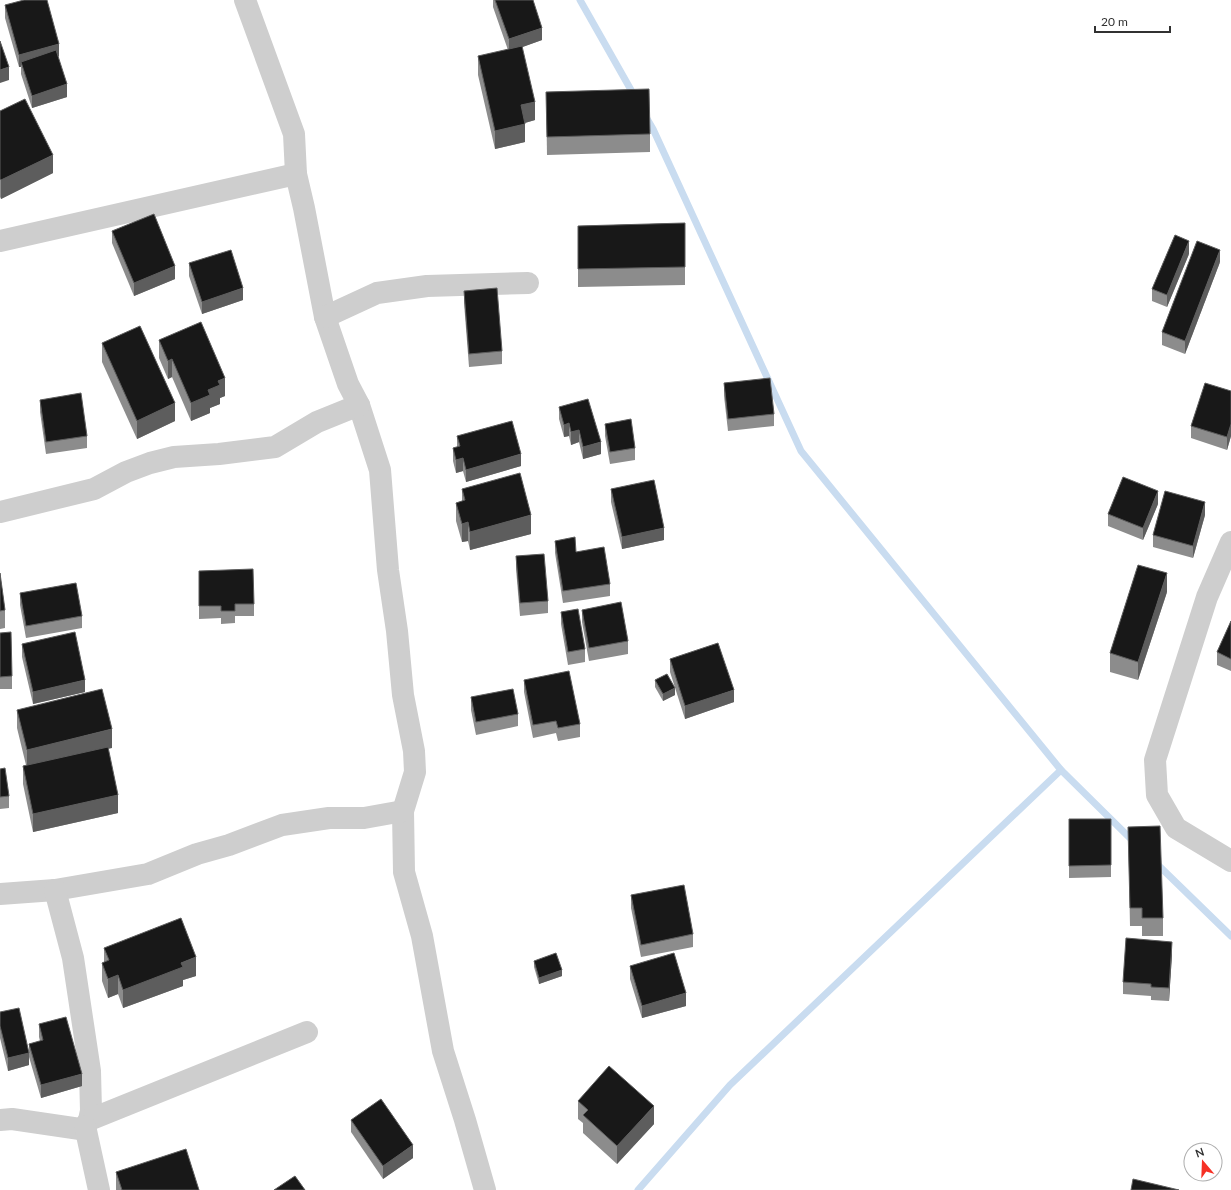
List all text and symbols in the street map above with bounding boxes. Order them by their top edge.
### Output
scale bar [1095,8,1170,34]
text: 20 m [1101,14,1128,29]
north arrow [1183,1142,1223,1182]
text: N [1193,1145,1206,1160]

